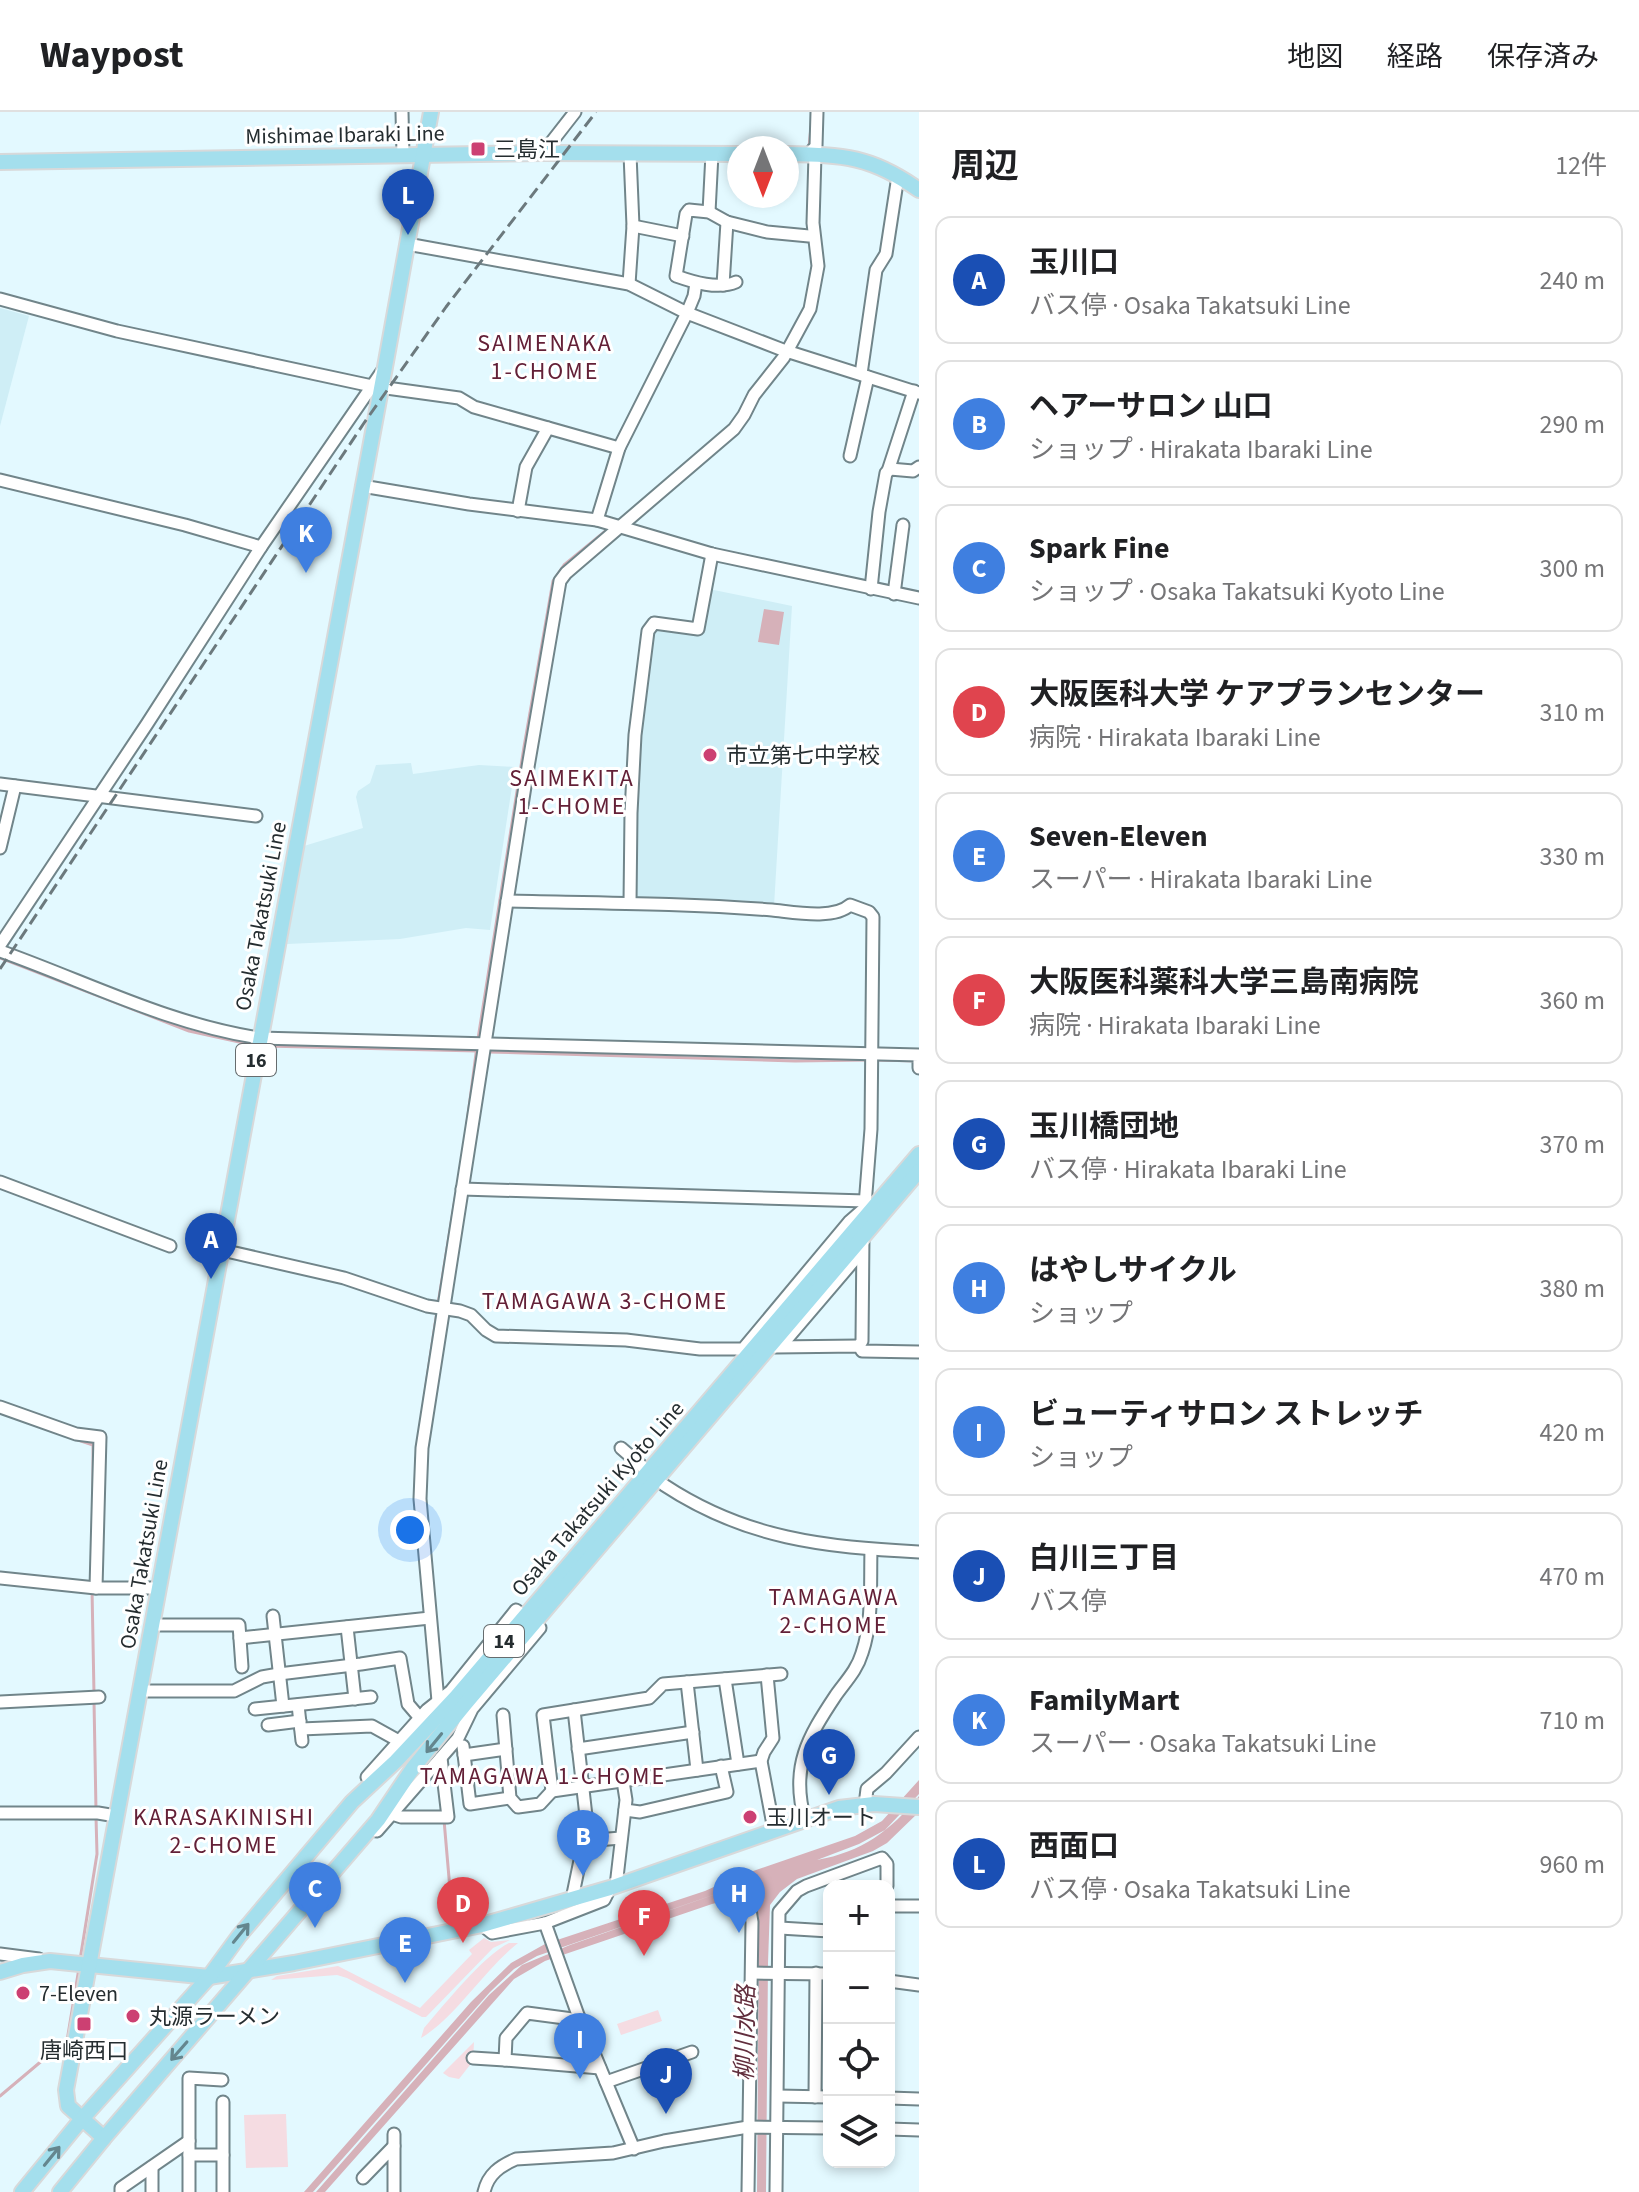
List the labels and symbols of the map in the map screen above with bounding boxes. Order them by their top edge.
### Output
street label: Mishimae Ibaraki Line [245,117,445,153]
place label: 三島江 [494,134,560,166]
north arrow [727,136,799,208]
marker: 三島江 [469,140,487,158]
pin: L [382,169,434,235]
district label: SAIMENAKA 1-CHOME [477,326,613,389]
pin: K [280,507,332,573]
place label: 市立第七中学校 [726,740,880,772]
marker: 市立第七中学校 [701,746,719,764]
district label: SAIMEKITA 1-CHOME [509,761,635,824]
street label: Osaka Takatsuki Line [227,819,295,1013]
road number: 16 [236,1044,276,1076]
pin: A [185,1213,237,1279]
district label: TAMAGAWA 3-CHOME [482,1284,728,1319]
street label: Osaka Takatsuki Kyoto Line [504,1394,692,1603]
street label: Osaka Takatsuki Line [112,1457,176,1651]
your location [390,1510,430,1550]
district label: TAMAGAWA 2-CHOME [769,1580,899,1643]
road number: 14 [484,1625,524,1657]
pin: G [803,1729,855,1795]
one-way arrow [425,1732,443,1753]
district label: TAMAGAWA 1-CHOME [420,1759,666,1794]
district label: KARASAKINISHI 2-CHOME [133,1800,315,1863]
place label: 玉川オート [766,1802,876,1834]
marker: 玉川オート [741,1808,759,1826]
pin: B [557,1810,609,1876]
pin: C [289,1862,341,1928]
pin: H [713,1867,765,1933]
pin: D [437,1877,489,1943]
pin: F [618,1890,670,1956]
pin: E [379,1917,431,1983]
one-way arrow [233,1923,250,1944]
place label: 7-Eleven [39,1978,118,2010]
water label: 柳川水路 [727,1983,764,2081]
marker: 7-Eleven [14,1984,32,2002]
place label: 丸源ラーメン [149,2001,280,2033]
marker: 丸源ラーメン [124,2007,142,2025]
pin: I [554,2013,606,2079]
marker: 唐崎西口 [75,2015,93,2033]
place label: 唐崎西口 [40,2035,128,2067]
one-way arrow [170,2040,188,2060]
pin: J [640,2048,692,2114]
one-way arrow [43,2146,61,2167]

